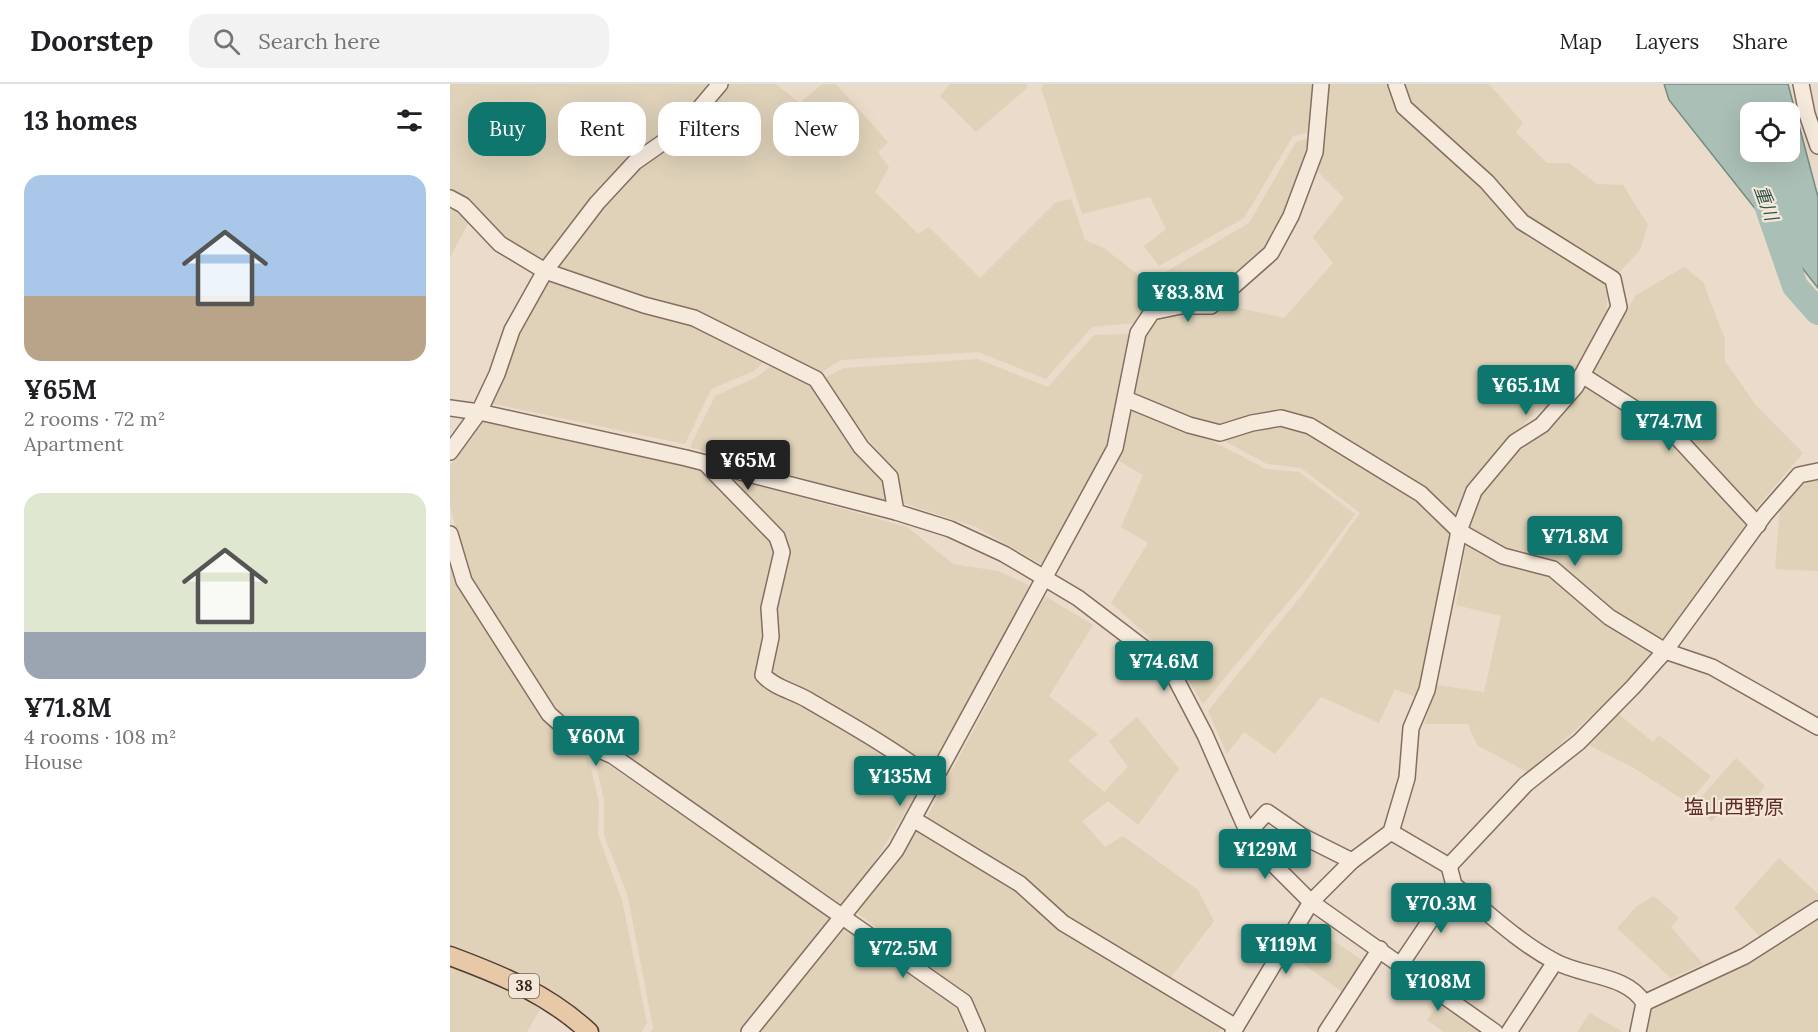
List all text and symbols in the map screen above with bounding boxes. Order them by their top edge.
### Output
search box [189,14,609,68]
text: Doorstep [30,23,153,59]
icon: search [210,25,243,58]
text: Search here [258,27,380,55]
text: Map [1559,28,1602,55]
text: Layers [1635,28,1699,55]
text: Share [1732,28,1788,55]
chip: Buy [468,102,546,156]
chip: Rent [558,102,646,156]
chip: Filters [658,102,761,156]
chip: New [773,102,859,156]
map controls [1740,102,1800,162]
button: locate [1740,102,1800,162]
text: 13 homes [24,104,137,137]
icon: filters [393,104,426,137]
water label: 重川 [1750,182,1784,226]
icon: home [171,214,279,322]
pin: ¥83.8M [1139,272,1237,323]
text: ¥83.8M [1152,279,1224,304]
pin: ¥65.1M [1477,365,1575,416]
text: ¥65.1M [1492,372,1560,397]
text: ¥65M [24,373,97,406]
pin: ¥74.7M [1620,401,1718,452]
text: 2 rooms · 72 m² [24,406,165,431]
text: ¥74.7M [1635,408,1703,433]
text: Apartment [24,431,124,456]
pin: ¥65M [712,440,784,491]
text: ¥65M [720,447,776,472]
pin: ¥71.8M [1526,516,1624,567]
text: ¥71.8M [1541,523,1609,548]
icon: home [171,532,279,640]
pin: ¥74.6M [1115,641,1213,692]
text: ¥74.6M [1129,648,1199,673]
text: ¥71.8M [24,691,112,724]
pin: ¥60M [560,716,632,767]
text: ¥60M [567,723,625,748]
text: 4 rooms · 108 m² [24,724,176,749]
text: House [24,749,83,774]
pin: ¥135M [858,756,942,807]
text: ¥135M [868,763,932,788]
district label: 塩山西野原 [1684,794,1784,819]
pin: ¥129M [1223,829,1307,880]
text: ¥129M [1233,836,1297,861]
pin: ¥70.3M [1392,883,1490,934]
text: ¥70.3M [1405,890,1477,915]
pin: ¥119M [1244,924,1328,975]
pin: ¥72.5M [854,928,952,979]
text: ¥119M [1255,931,1317,956]
text: ¥72.5M [868,935,938,960]
pin: ¥108M [1396,961,1480,1012]
text: ¥108M [1405,968,1471,993]
road number: 38 [509,974,539,998]

